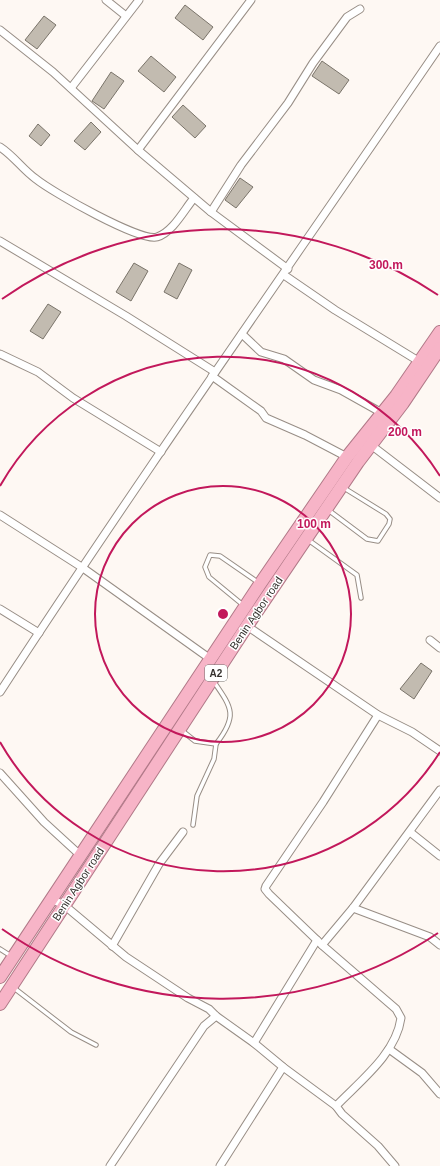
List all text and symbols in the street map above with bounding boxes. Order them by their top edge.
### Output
text: 300 m [369,258,403,272]
text: 200 m [388,425,422,439]
text: 100 m [297,517,331,531]
street label: Benin Agbor road [227,574,285,652]
centre of rings [216,607,230,621]
road number: A2 [205,665,227,681]
street label: Benin Agbor road [50,845,106,923]

